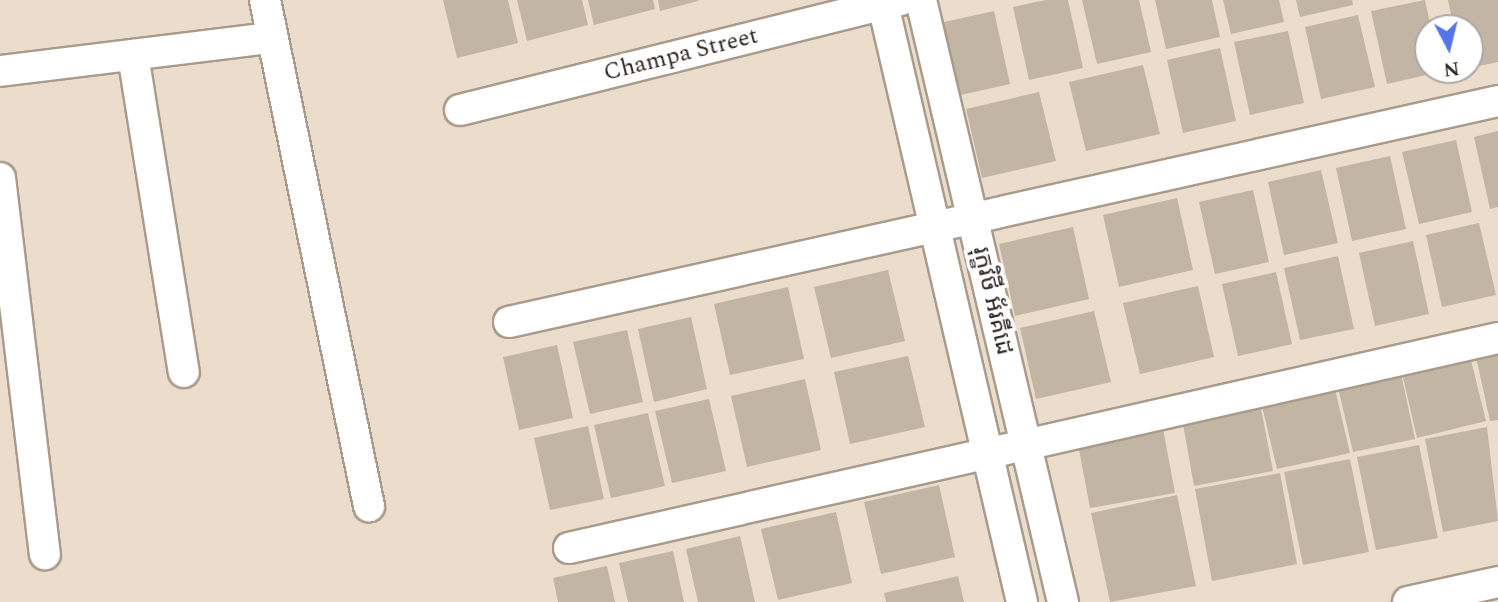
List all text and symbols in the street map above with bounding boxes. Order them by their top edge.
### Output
north arrow [1414,14,1484,84]
street label: Champa Street [601,22,761,88]
text: N [1442,53,1461,84]
street label: រុក្ខវិថី អ័រគីដេ [966,244,1018,358]

